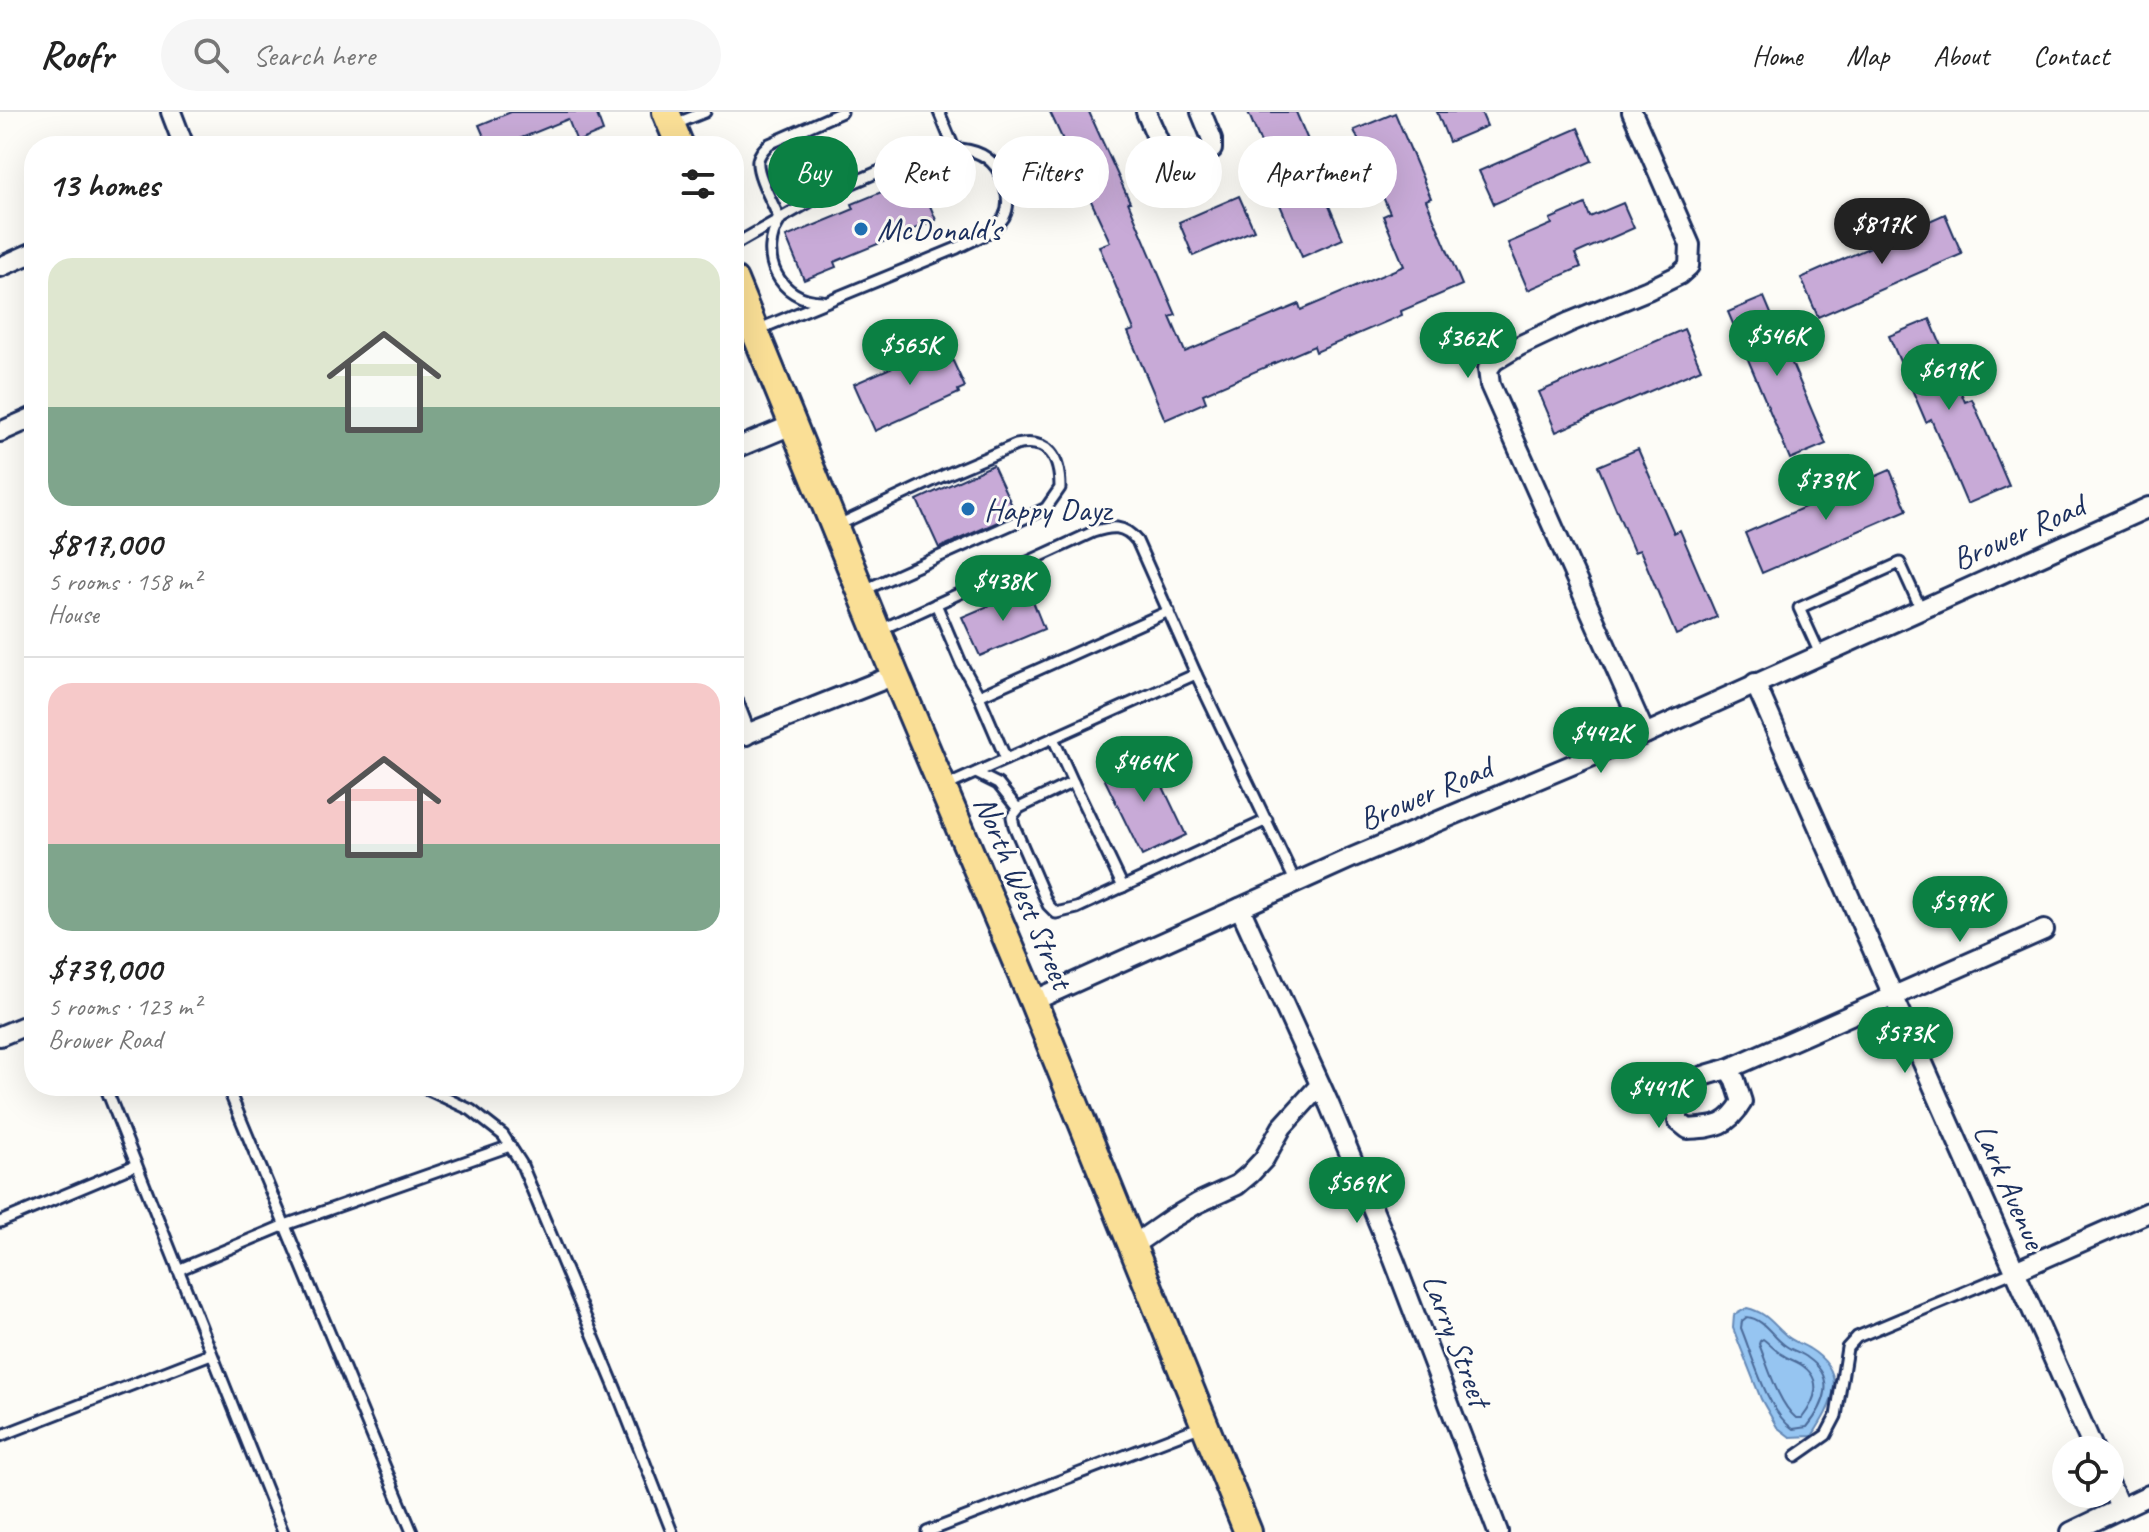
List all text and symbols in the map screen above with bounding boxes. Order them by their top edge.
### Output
search box [161,19,721,91]
text: Roofr [40,32,113,79]
icon: search [189,33,233,77]
text: Search here [253,36,375,74]
text: Home [1752,38,1802,73]
text: Map [1846,38,1889,73]
text: About [1933,38,1989,73]
text: Contact [2033,38,2109,73]
chip: Buy [768,136,858,208]
chip: Rent [874,136,976,208]
chip: Filters [992,136,1109,208]
chip: New [1125,136,1222,208]
chip: Apartment [1238,136,1397,208]
icon: filters [676,162,720,206]
text: 13 homes [48,163,159,206]
pin: $817K [1826,198,1938,266]
text: $817K [1852,207,1912,240]
place label: McDonald's [877,209,1004,250]
marker: McDonald's [852,220,870,238]
icon: home [312,310,456,454]
pin: $546K [1721,310,1833,378]
pin: $362K [1412,312,1524,380]
pin: $565K [854,319,966,387]
text: $546K [1747,319,1807,352]
text: $362K [1438,321,1498,354]
text: $565K [880,328,940,361]
pin: $619K [1893,344,2005,412]
text: $619K [1919,353,1979,386]
pin: $739K [1770,454,1882,522]
text: $739K [1796,463,1856,496]
street label: Brower Road [1946,483,2095,580]
place label: Happy Dayz [984,489,1114,530]
marker: Happy Dayz [959,500,977,518]
text: $817,000 [48,522,162,565]
pin: $438K [947,555,1059,623]
text: $438K [973,564,1033,597]
text: 5 rooms · 158 m² [48,565,200,598]
text: House [48,598,99,631]
pin: $442K [1545,707,1657,775]
text: $442K [1571,716,1631,749]
icon: home [312,735,456,879]
pin: $464K [1088,736,1200,804]
text: $464K [1114,745,1174,778]
street label: Brower Road [1353,745,1502,840]
street label: North West Street [964,789,1084,998]
pin: $599K [1904,876,2016,944]
text: $599K [1931,885,1989,918]
text: $739,000 [48,947,161,990]
text: 5 rooms · 123 m² [48,990,200,1023]
pin: $573K [1849,1007,1961,1075]
text: $573K [1875,1016,1935,1049]
text: Brower Road [48,1023,162,1056]
pin: $441K [1603,1062,1715,1130]
text: $441K [1629,1071,1689,1104]
street label: Lark Avenue [1964,1117,2056,1257]
pin: $569K [1301,1157,1413,1225]
text: $569K [1327,1166,1387,1199]
street label: Larry Street [1413,1268,1502,1416]
map controls [2052,1436,2124,1508]
button: locate [2052,1436,2124,1508]

